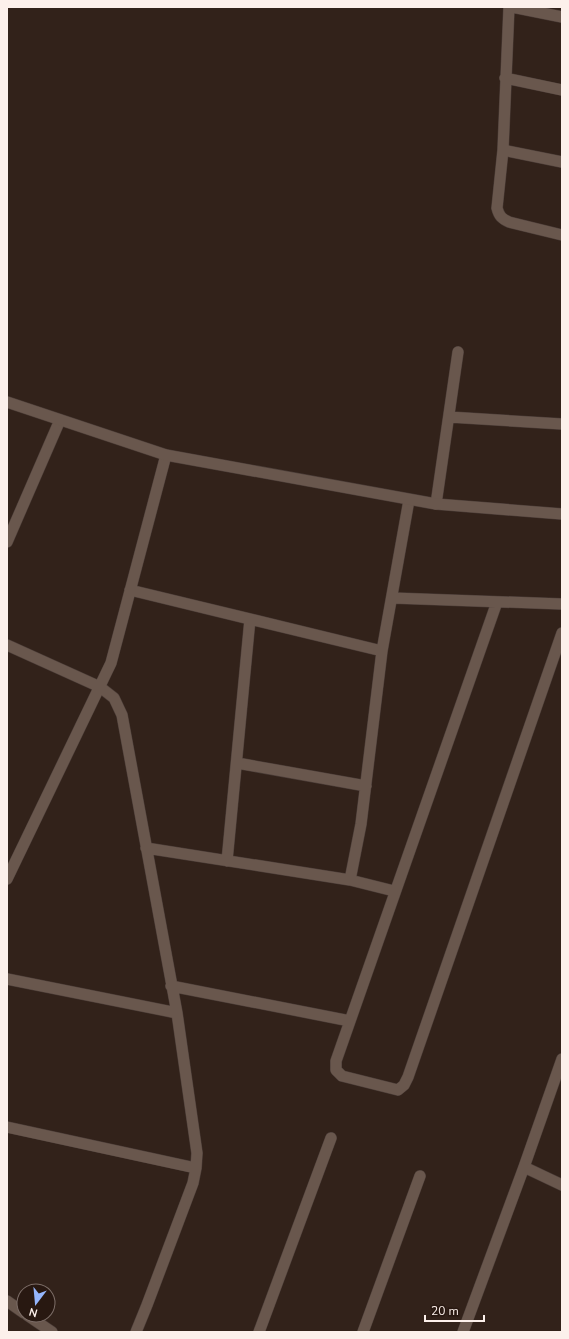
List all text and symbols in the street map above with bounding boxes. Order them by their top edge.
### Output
north arrow [16,1283,56,1323]
scale bar [425,1297,484,1323]
text: 20 m [431,1303,459,1319]
text: N [27,1304,39,1320]

